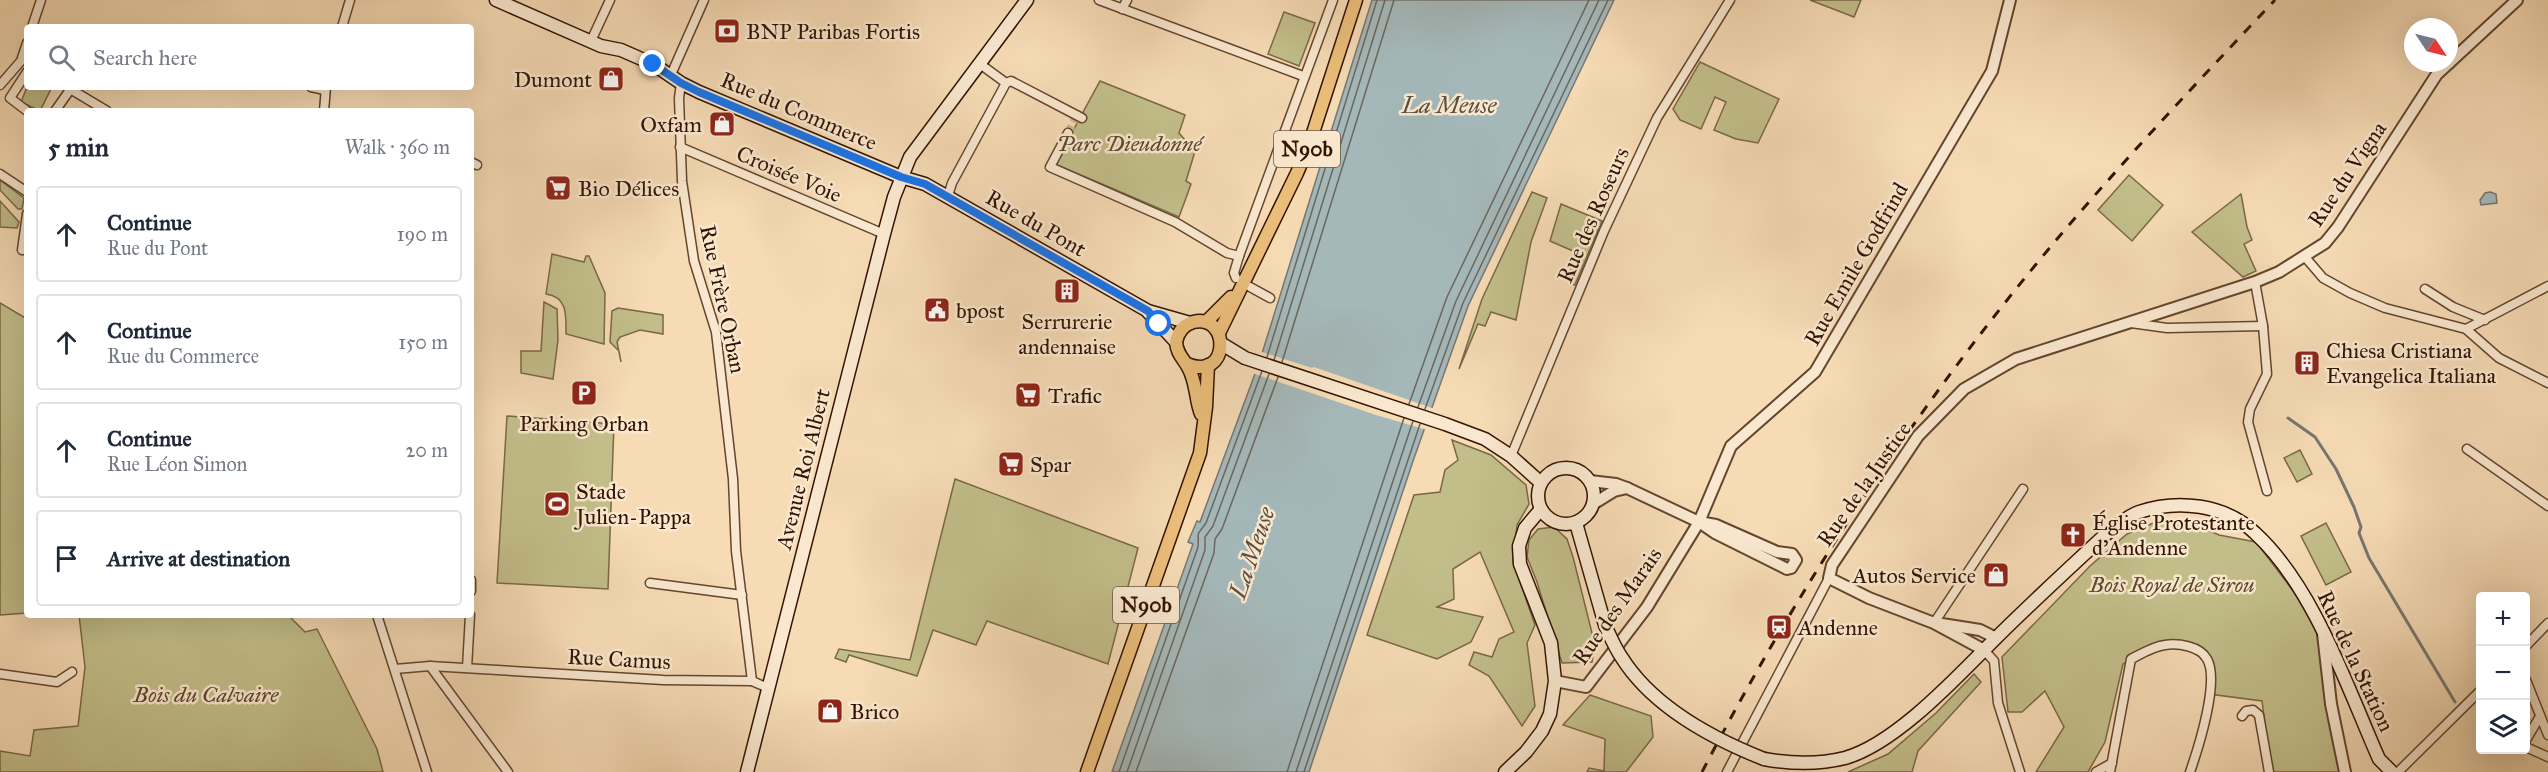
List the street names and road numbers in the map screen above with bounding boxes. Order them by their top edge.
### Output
street label: Rue du Commerce [717,66,881,156]
street label: Rue du Vigna [2302,116,2392,232]
road number: N90b [1274,131,1340,167]
street label: Croisée Voie [732,140,846,208]
street label: Rue des Roseurs [1551,143,1635,287]
street label: Rue Emile Godfrind [1798,178,1914,350]
street label: Rue du Pont [981,183,1091,263]
street label: Rue Frère Orban [694,222,752,376]
street label: Avenue Roi Albert [770,386,836,553]
street label: Rue de la Justice [1811,416,1917,552]
street label: Rue des Marais [1567,542,1667,670]
street label: Rue de la Station [2312,586,2400,736]
road number: N90b [1113,587,1179,623]
street label: Rue Camus [567,643,671,675]

